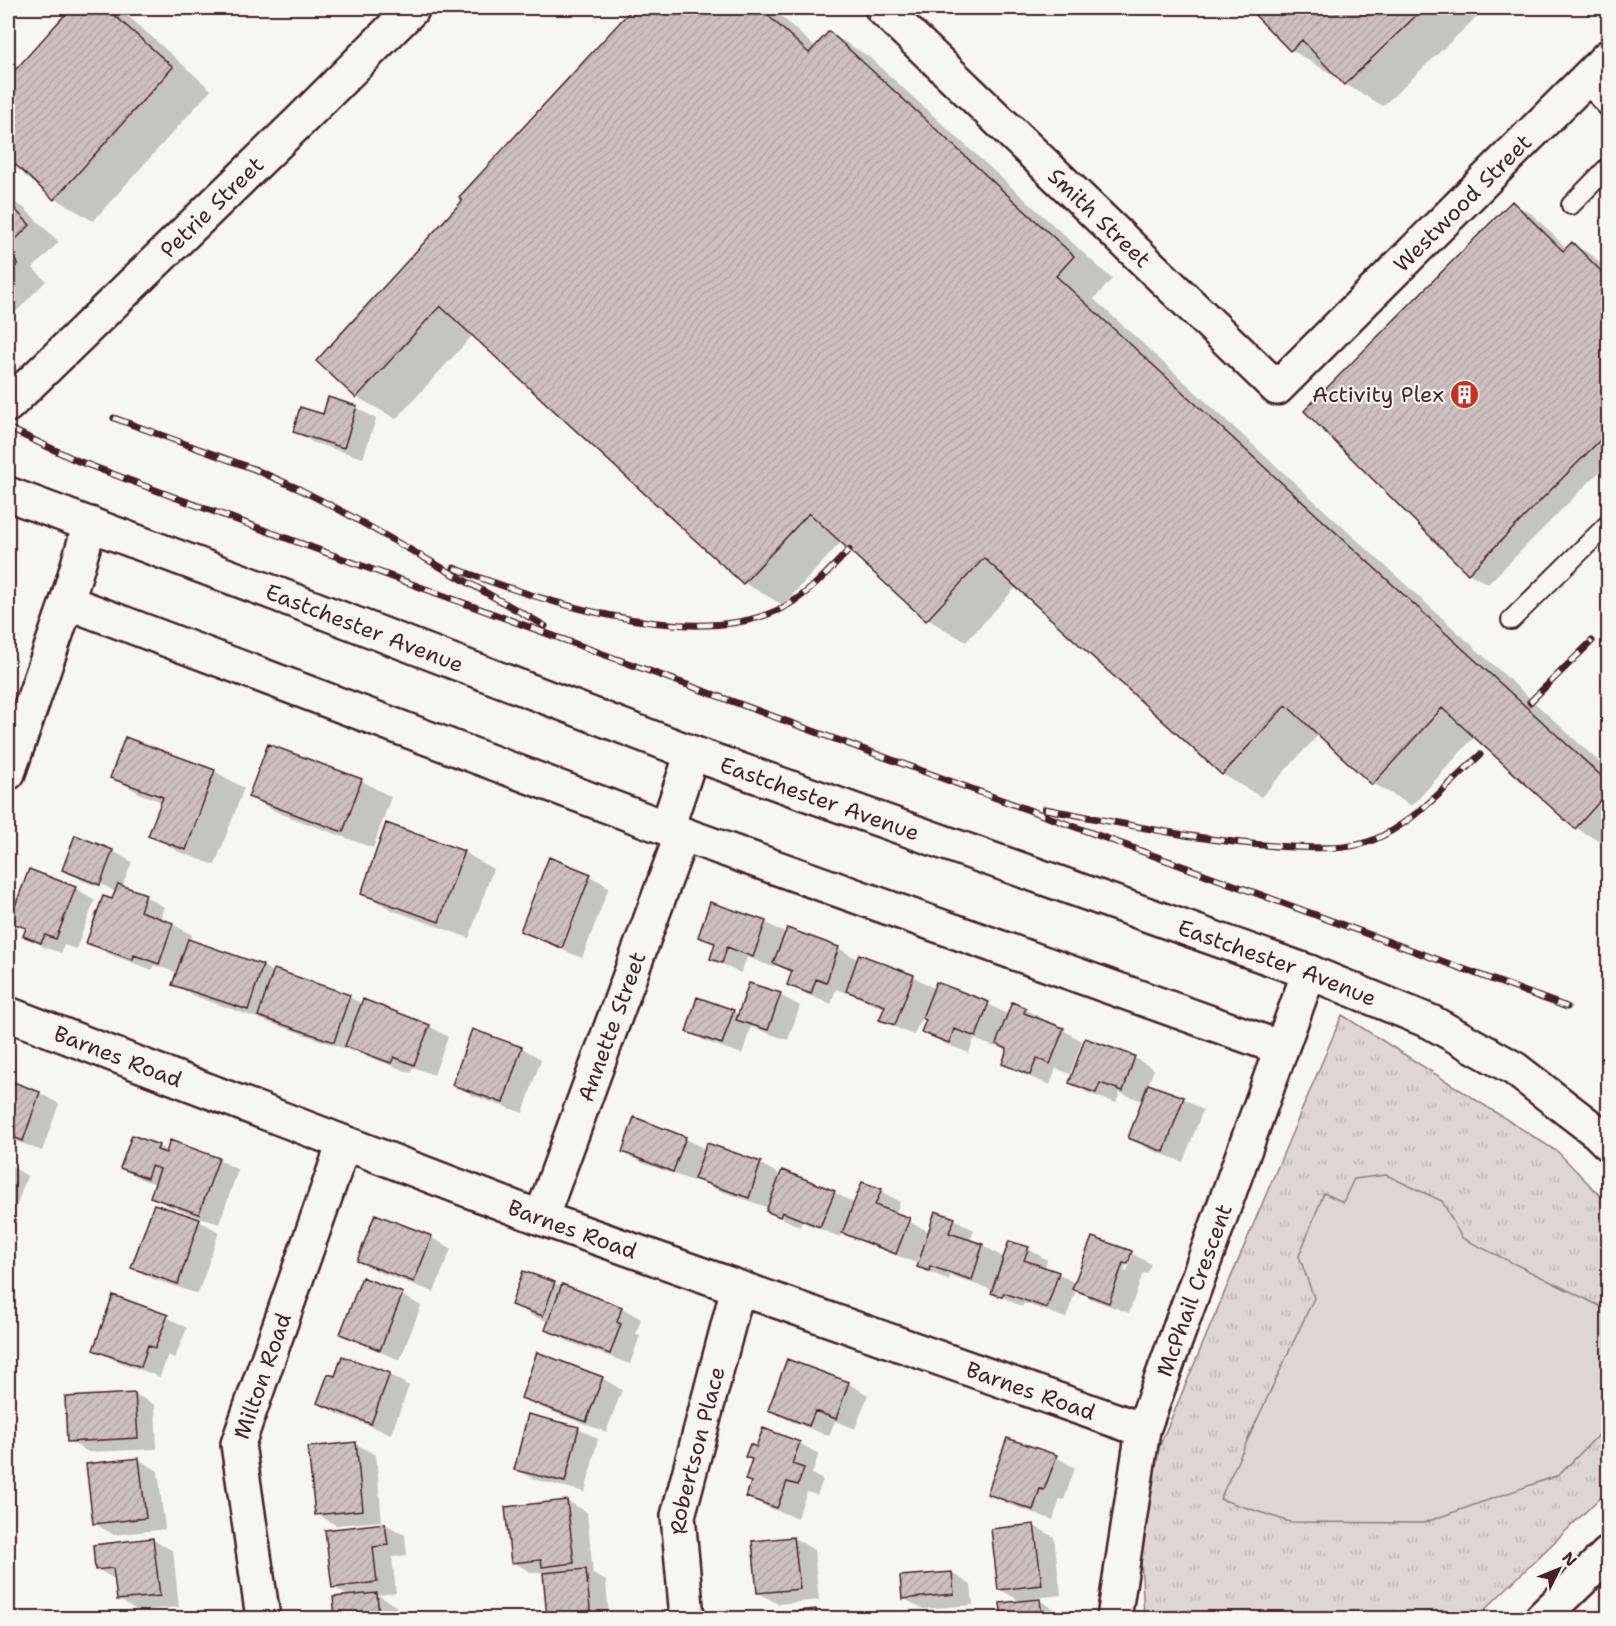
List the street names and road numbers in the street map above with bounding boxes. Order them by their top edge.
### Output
street label: Westwood Street [1387,127,1538,278]
street label: Petrie Street [154,150,270,264]
street label: Smith Street [1042,161,1157,274]
street label: Eastchester Avenue [262,577,468,679]
street label: Eastchester Avenue [716,750,923,847]
street label: Eastchester Avenue [1174,912,1381,1013]
street label: Annette Street [571,947,652,1106]
street label: Barnes Road [50,1019,186,1094]
street label: Barnes Road [504,1192,641,1265]
street label: McPhail Crescent [1149,1200,1238,1381]
street label: Milton Road [226,1309,298,1443]
street label: Barnes Road [962,1354,1099,1427]
street label: Robertson Place [663,1363,731,1536]

